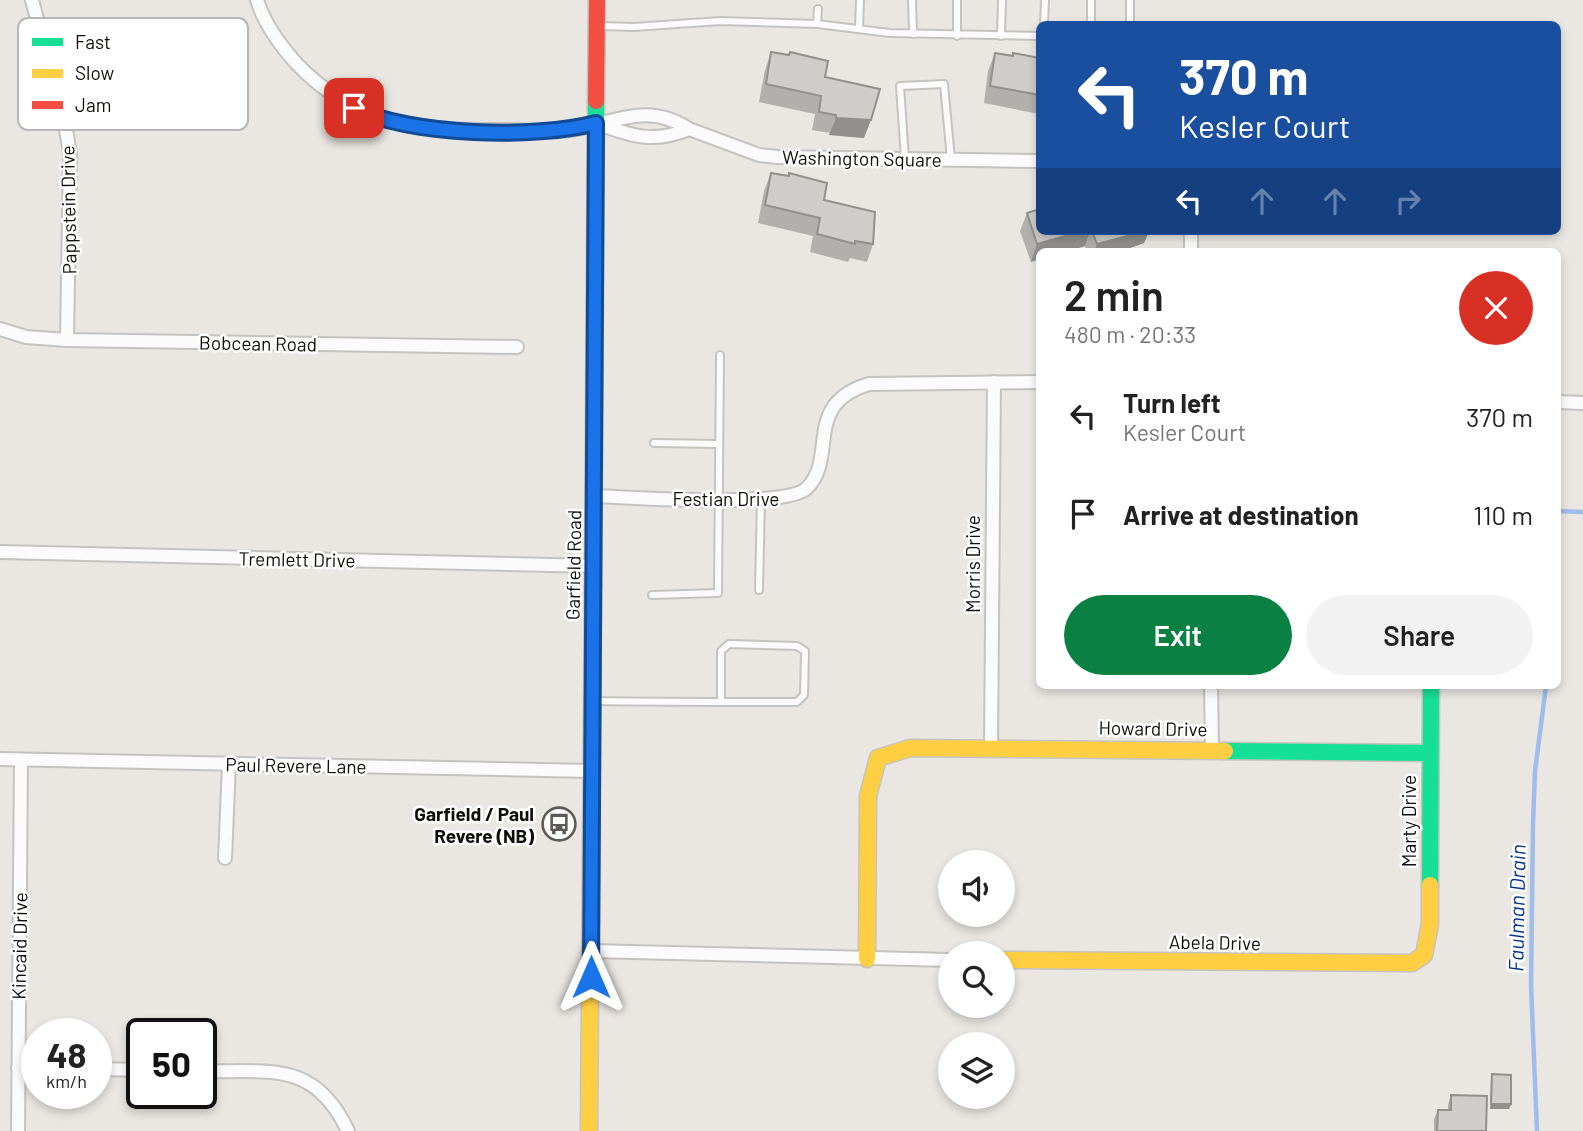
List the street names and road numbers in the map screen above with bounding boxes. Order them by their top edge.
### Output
street label: Pappstein Drive [55,145,81,275]
street label: Washington Square [782,145,942,171]
street label: Bobcean Road [199,330,317,356]
street label: Festian Drive [673,487,779,510]
street label: Garfield Road [561,510,585,620]
street label: Morris Drive [961,515,984,613]
street label: Tremlett Drive [238,546,356,572]
street label: Howard Drive [1098,716,1208,740]
street label: Paul Revere Lane [225,752,367,778]
street label: Marty Drive [1397,775,1420,867]
street label: Kincaid Drive [7,892,31,1000]
street label: Abela Drive [1169,930,1261,954]

